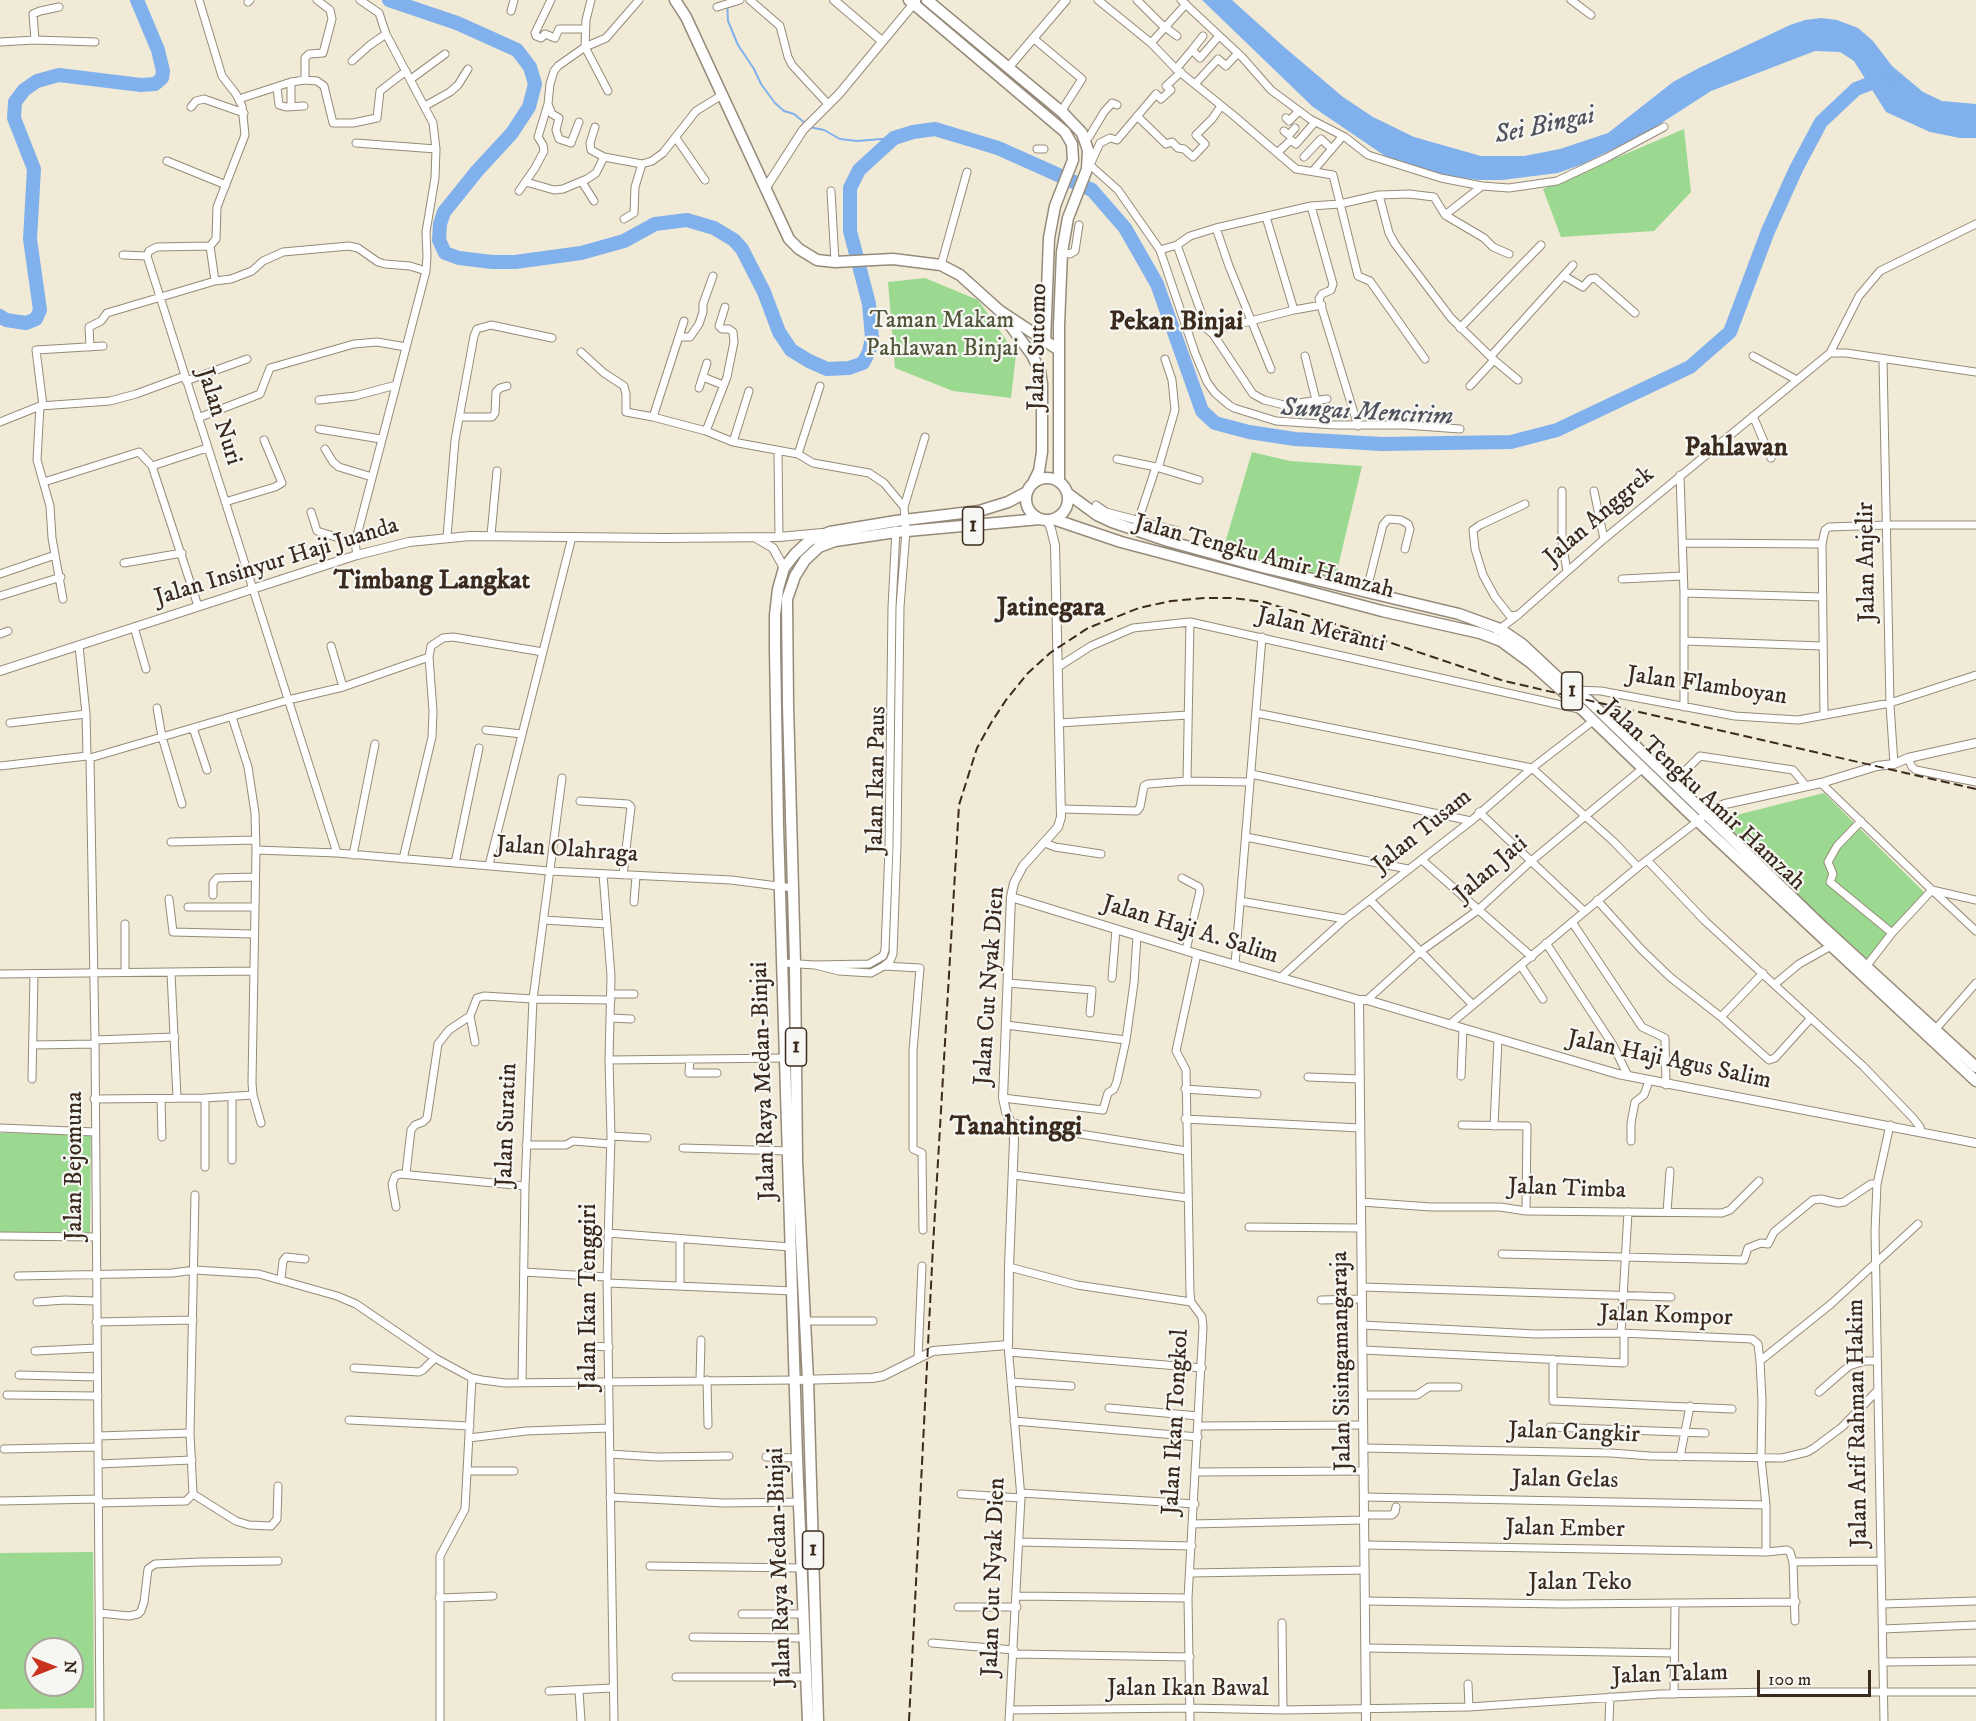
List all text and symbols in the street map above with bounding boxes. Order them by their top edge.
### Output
water label: Sei Bingai [1492,101,1598,153]
street label: Jalan Sutomo [1023,283,1055,411]
district label: Pekan Binjai [1109,307,1243,339]
park label: Taman Makam Pahlawan Binjai [865,308,1019,364]
street label: Jalan Nuri [189,365,247,469]
water label: Sungai Mencirim [1280,394,1454,434]
district label: Pahlawan [1684,433,1788,465]
street label: Jalan Anggrek [1539,461,1661,573]
street label: Jalan Anjelir [1853,502,1883,622]
road number: 1 [962,507,984,545]
street label: Jalan Tengku Amir Hamzah [1131,509,1397,607]
street label: Jalan Insinyur Haji Juanda [152,512,402,614]
district label: Timbang Langkat [334,566,530,598]
district label: Jatinegara [997,593,1105,625]
street label: Jalan Meranti [1254,602,1388,660]
street label: Jalan Flamboyan [1625,662,1789,712]
road number: 1 [1562,672,1582,710]
street label: Jalan Tengku Amir Hamzah [1595,694,1811,898]
street label: Jalan Ikan Paus [862,706,894,854]
street label: Jalan Tusam [1368,783,1478,881]
street label: Jalan Jati [1450,830,1534,910]
street label: Jalan Olahraga [495,832,639,870]
street label: Jalan Cut Nyak Dien [970,886,1012,1086]
street label: Jalan Haji A. Salim [1098,891,1282,971]
street label: Jalan Raya Medan-Binjai [746,961,784,1201]
street label: Jalan Haji Agus Salim [1564,1025,1774,1097]
road number: 1 [786,1028,806,1066]
street label: Jalan Suratin [491,1062,525,1188]
street label: Jalan Bejomuna [62,1091,90,1241]
district label: Tanahtinggi [950,1112,1082,1144]
street label: Jalan Timba [1508,1174,1626,1206]
street label: Jalan Ikan Tenggiri [576,1204,604,1390]
street label: Jalan Sisingamangaraja [1327,1251,1359,1471]
street label: Jalan Arif Rahman Hakim [1842,1298,1876,1548]
street label: Jalan Kompor [1599,1300,1733,1334]
street label: Jalan Ikan Tongkol [1158,1328,1196,1516]
street label: Jalan Cangkir [1508,1417,1640,1451]
street label: Jalan Raya Medan-Binjai [762,1447,800,1687]
street label: Jalan Gelas [1512,1466,1618,1496]
street label: Jalan Cut Nyak Dien [977,1477,1013,1677]
street label: Jalan Ember [1505,1515,1625,1545]
road number: 1 [802,1531,824,1569]
street label: Jalan Teko [1528,1570,1632,1598]
north arrow [24,1637,84,1697]
scale bar [1760,1658,1874,1696]
text: N [60,1660,80,1674]
street label: Jalan Talam [1612,1660,1728,1692]
text: 100 m [1768,1669,1811,1691]
street label: Jalan Ikan Bawal [1107,1676,1269,1704]

